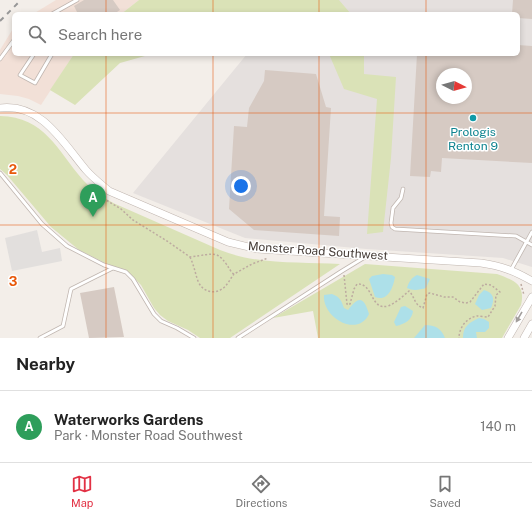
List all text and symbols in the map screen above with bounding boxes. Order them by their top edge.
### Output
search box [12,12,520,56]
icon: search [26,23,48,45]
text: Search here [58,26,142,43]
north arrow [436,68,472,104]
marker: Prologis Renton 9 [468,113,478,123]
place label: Prologis Renton 9 [448,125,498,153]
text: 2 [9,162,17,177]
your location [231,176,251,196]
pin: A [80,184,106,217]
street label: Monster Road Southwest [248,239,389,263]
text: 3 [9,274,18,289]
one-way arrow [516,311,523,323]
text: Nearby [16,354,75,374]
text: Waterworks Gardens [54,411,204,428]
text: A [24,419,34,434]
text: 140 m [480,419,516,434]
text: Park · Monster Road Southwest [54,428,243,443]
tab: Map [71,473,93,509]
tab: Directions [236,473,287,509]
tab: Saved [429,473,461,509]

